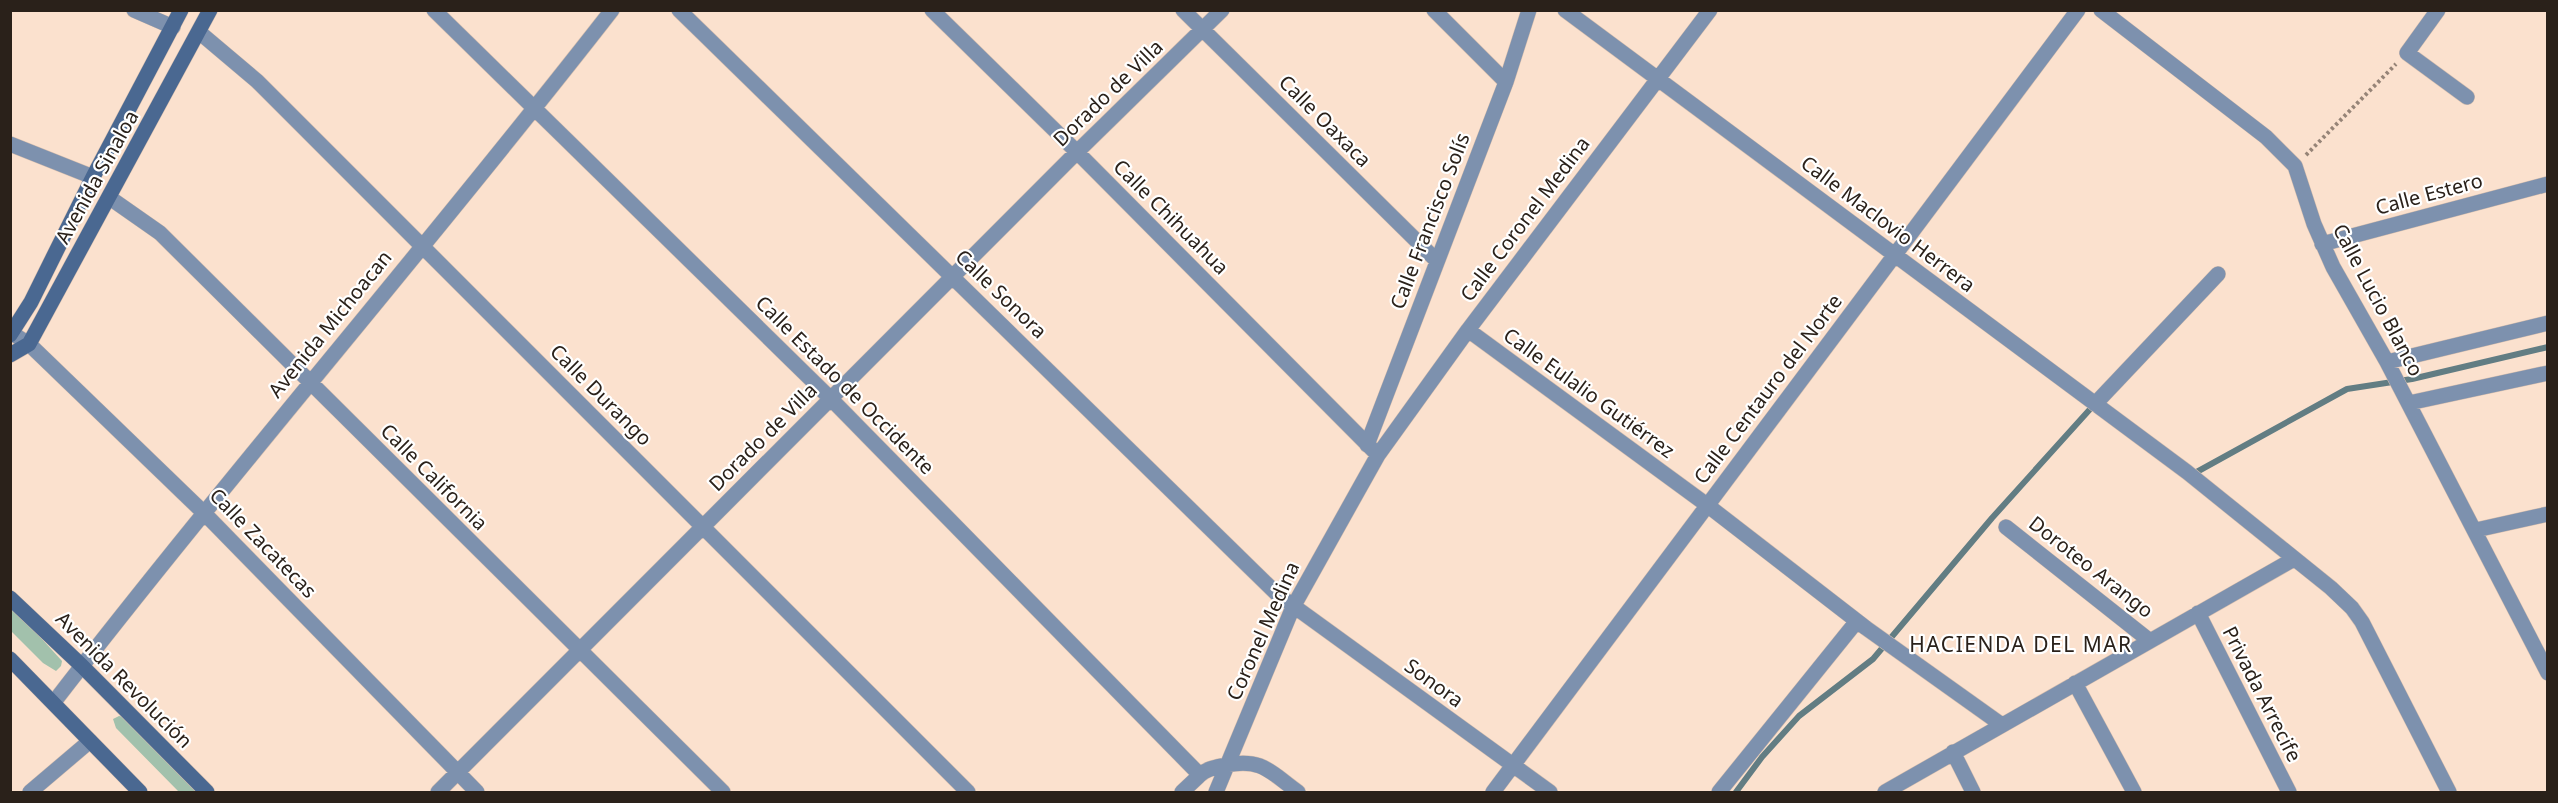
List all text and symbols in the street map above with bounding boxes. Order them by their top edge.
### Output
street label: Dorado de Villa [1047,33,1168,152]
street label: Calle Oaxaca [1273,69,1377,173]
street label: Avenida Sinaloa [49,105,144,248]
street label: Calle Francisco Solís [1383,129,1476,313]
street label: Calle Coronel Medina [1454,131,1596,307]
street label: Calle Maclovio Herrera [1796,149,1981,298]
street label: Calle Chihuahua [1108,153,1235,280]
street label: Calle Estero [2372,166,2485,221]
street label: Calle Lucio Blanco [2327,219,2430,381]
street label: Calle Sonora [950,243,1053,344]
street label: Avenida Michoacan [262,244,397,403]
street label: Calle Centauro del Norte [1687,288,1848,489]
street label: Calle Estado de Occidente [750,289,941,480]
street label: Calle Eulalio Gutiérrez [1498,321,1680,464]
street label: Calle Durango [545,338,658,451]
street label: Dorado de Villa [703,377,823,497]
street label: Calle California [375,417,494,536]
street label: Calle Zacatecas [204,482,323,603]
street label: Doroteo Arango [2023,509,2159,624]
street label: Coronel Medina [1220,557,1305,704]
street label: Avenida Revolución [50,605,199,754]
street label: Privada Arrecife [2217,621,2308,766]
district label: HACIENDA DEL MAR [1909,630,2133,658]
street label: Sonora [1399,652,1469,713]

